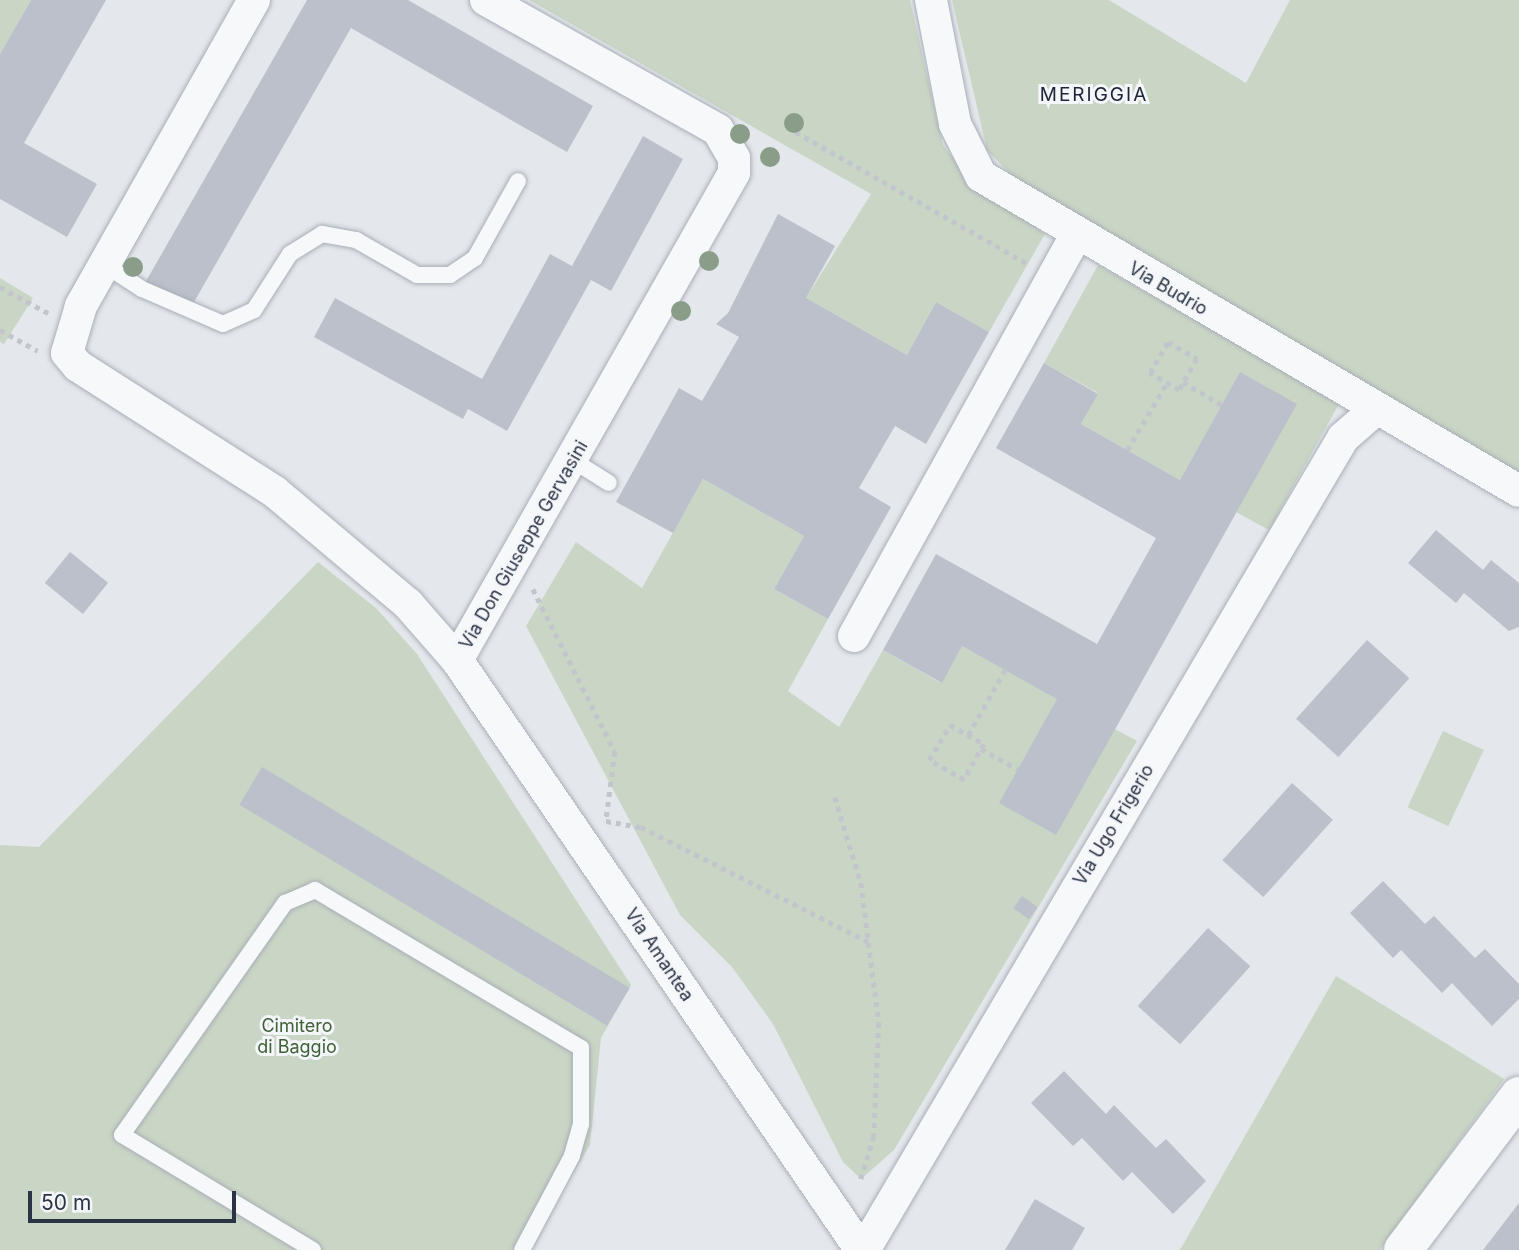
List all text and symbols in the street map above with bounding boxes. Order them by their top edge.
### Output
district label: MERIGGIA [1041,84,1147,106]
street label: Via Budrio [1125,258,1211,320]
street label: Via Don Giuseppe Gervasini [455,437,593,653]
street label: Via Ugo Frigerio [1069,761,1159,889]
street label: Via Amantea [620,904,698,1006]
park label: Cimitero di Baggio [257,1016,337,1058]
scale bar [32,1176,240,1220]
text: 50 m [41,1190,91,1215]

